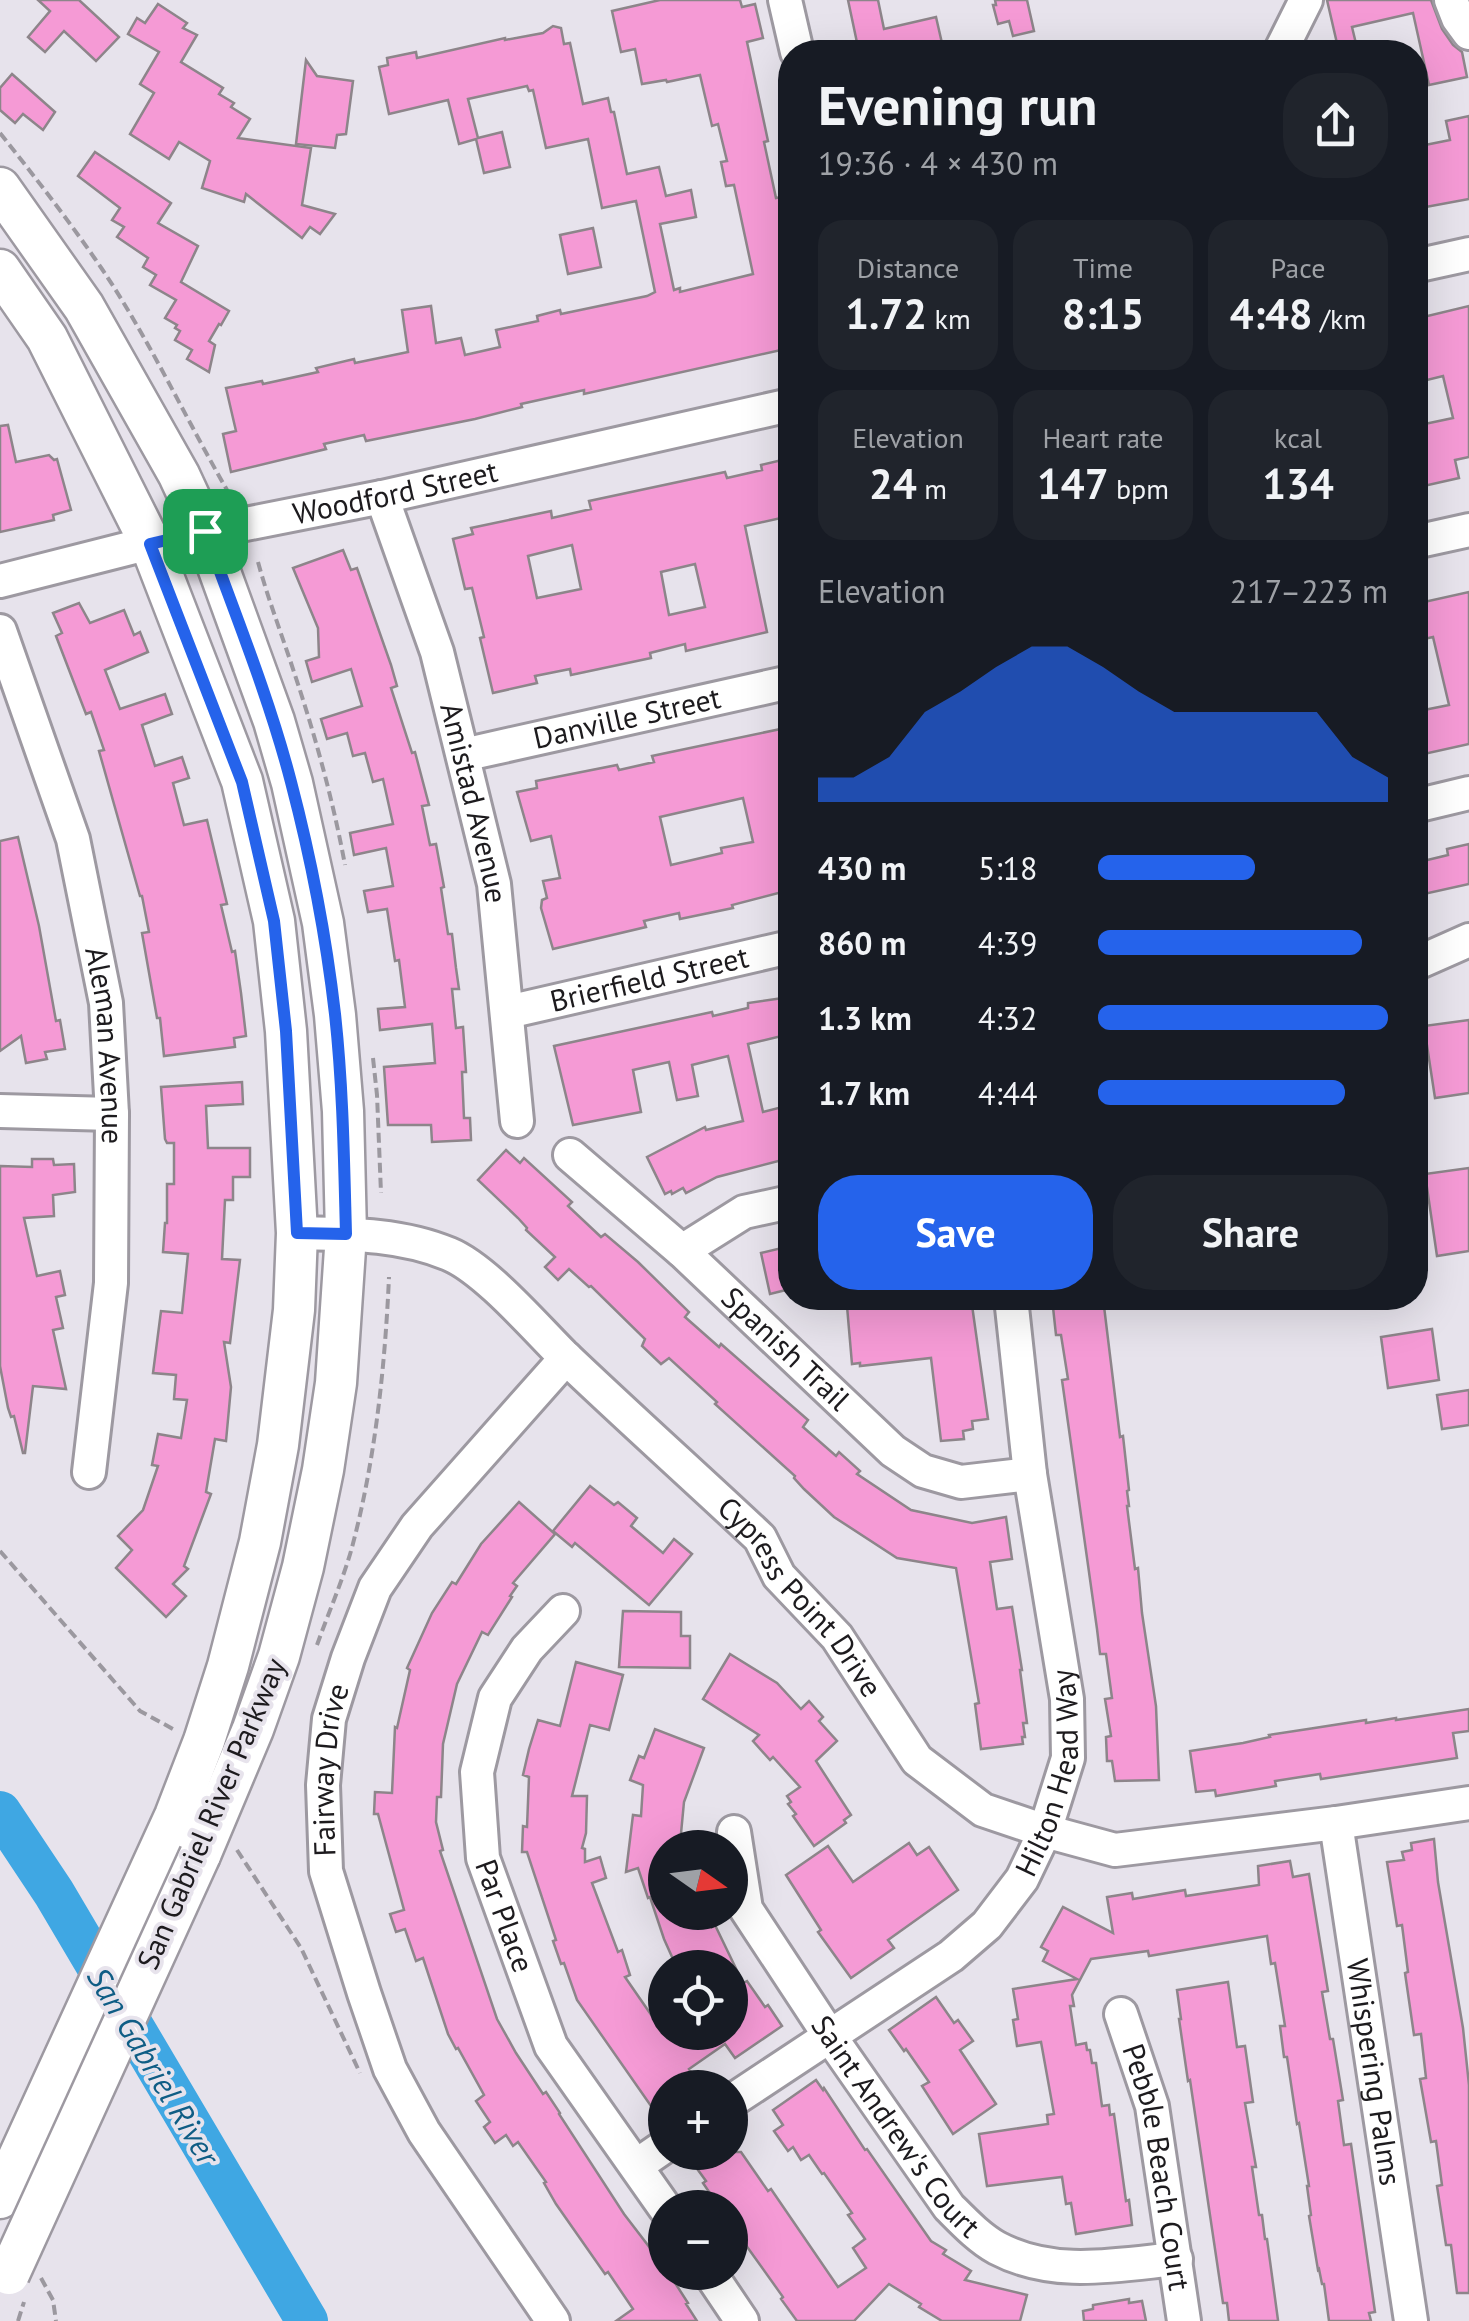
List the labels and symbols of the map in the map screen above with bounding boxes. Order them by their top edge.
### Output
street label: Woodford Street [289,451,501,532]
pin [163,489,248,574]
street label: Danville Street [529,677,724,757]
street label: Amistad Avenue [432,699,517,905]
street label: Brierfield Street [546,936,752,1020]
street label: Aleman Avenue [77,943,133,1144]
street label: Spanish Trail [714,1278,859,1418]
street label: Cypress Point Drive [710,1487,892,1704]
street label: San Gabriel River Parkway [127,1652,294,1975]
street label: Hilton Head Way [1005,1667,1086,1882]
street label: Fairway Drive [302,1678,357,1857]
north arrow [648,1830,748,1930]
street label: Par Place [467,1854,544,1977]
street label: Whispering Palms [1339,1956,1411,2188]
water label: San Gabriel River [78,1959,231,2174]
street label: Saint Andrew's Court [803,2007,989,2245]
street label: Pebble Beach Court [1114,2038,1200,2293]

